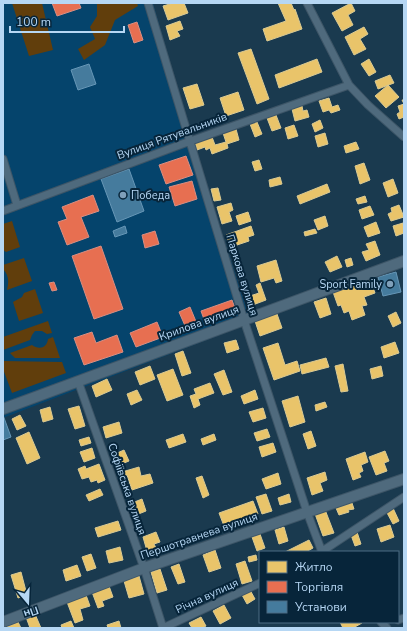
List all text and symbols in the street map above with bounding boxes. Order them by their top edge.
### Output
scale bar [10,8,124,34]
text: 100 m [16,14,51,30]
street label: Вулиця Рятувальників [115,109,229,163]
place label: Победа [131,188,170,203]
marker: Победа [118,190,128,200]
street label: Паркова вулиця [223,233,262,318]
place label: Sport Family [319,277,382,292]
marker: Sport Family [385,279,395,289]
street label: Крилова вулиця [157,302,241,344]
street label: Софіївська вулиця [104,441,150,537]
street label: Першотравнева вулиця [138,509,260,563]
legend [259,551,399,623]
text: Житло [295,559,333,575]
street label: Річна вулиця [173,575,241,617]
text: Торгівля [295,579,343,595]
north arrow [8,583,48,623]
text: Установи [294,599,347,615]
text: Пн [22,602,41,622]

